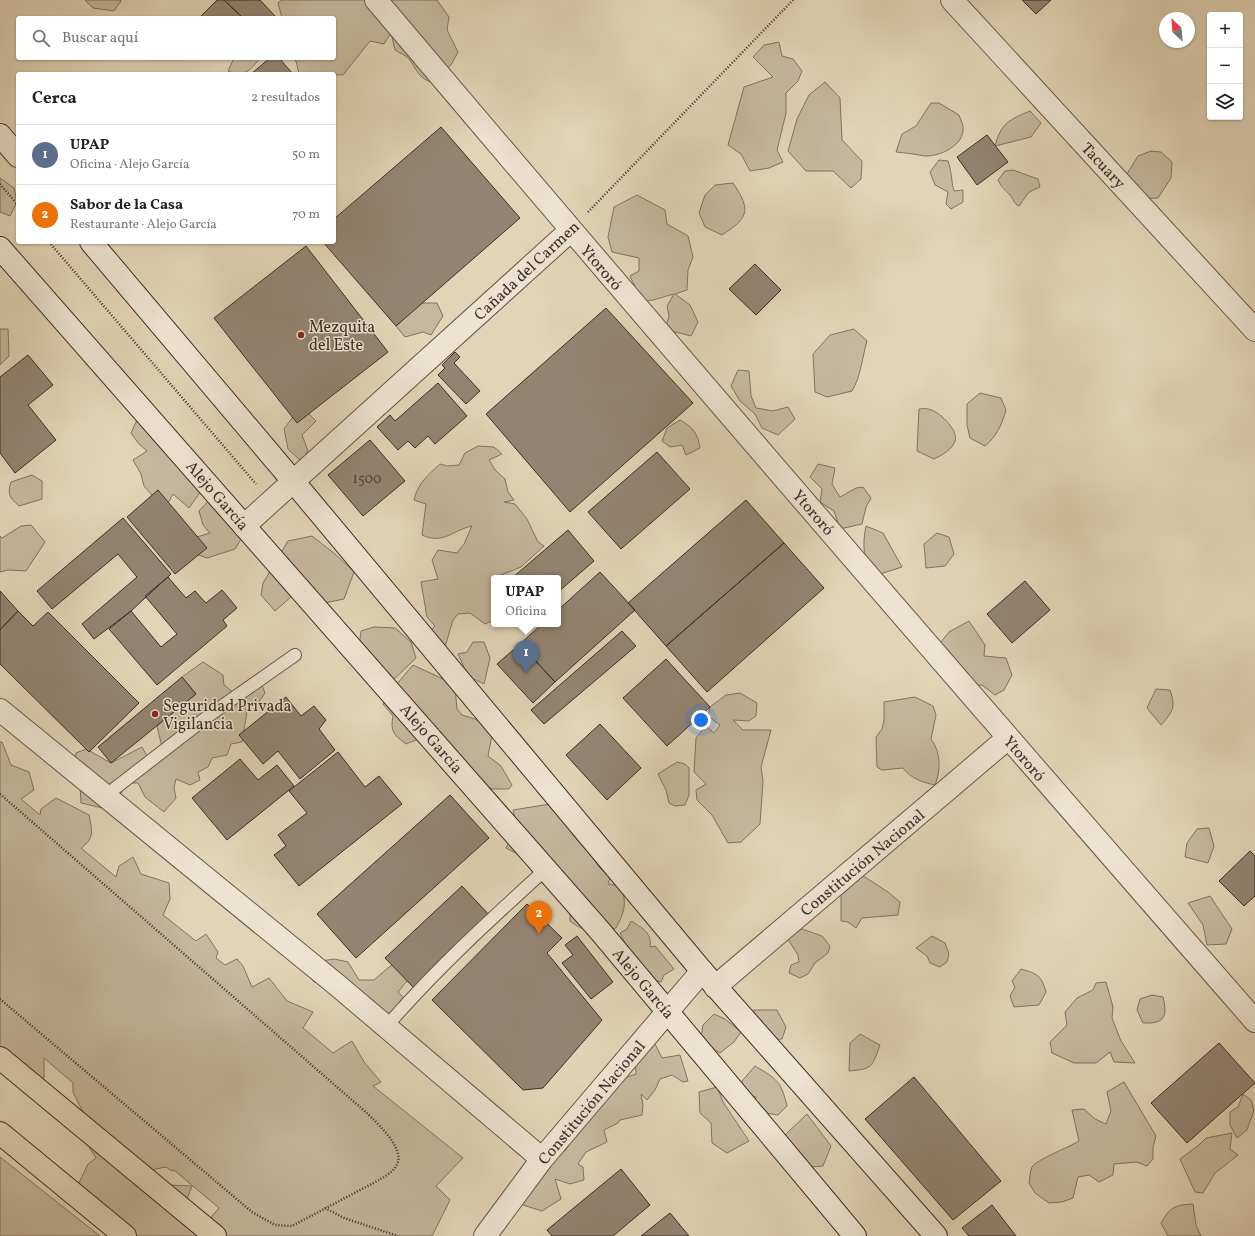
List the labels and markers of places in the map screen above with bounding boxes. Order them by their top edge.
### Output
place label: Mezquita del Este [309,317,375,357]
marker: Mezquita del Este [296,330,306,340]
pin: 1 [513,640,539,673]
place label: Seguridad Privada Vigilancia [163,696,292,736]
marker: Seguridad Privada Vigilancia [150,709,160,719]
pin: 2 [526,901,552,934]

